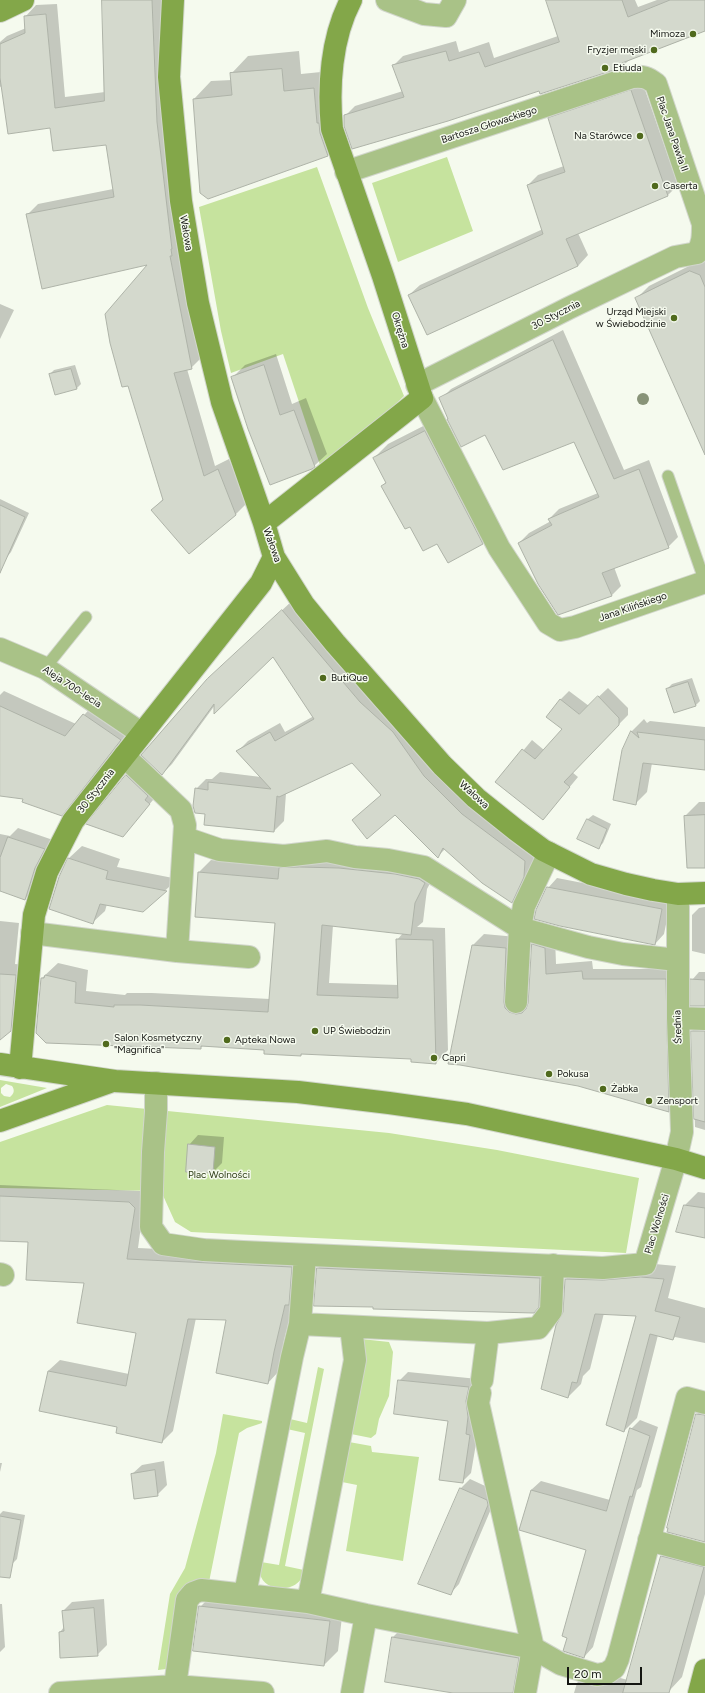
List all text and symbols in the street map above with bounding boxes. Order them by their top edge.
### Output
place label: Mimoza [650,28,685,40]
marker: Mimoza [688,29,698,39]
place label: Fryzjer męski [587,44,646,56]
marker: Fryzjer męski [649,45,659,55]
place label: Etiuda [613,62,642,74]
marker: Etiuda [600,63,610,73]
street label: Plac Jana Pawła II [654,95,690,173]
street label: Bartosza Głowackiego [440,104,538,146]
place label: Na Starówce [574,130,632,142]
marker: Na Starówce [635,131,645,141]
place label: Caserta [663,180,698,192]
marker: Caserta [650,181,660,191]
street label: Wałowa [177,214,195,252]
street label: 30 Stycznia [530,298,582,332]
place label: Urząd Miejski w Świebodzinie [596,306,666,330]
street label: Okrężna [389,311,411,349]
marker: Urząd Miejski w Świebodzinie [669,313,679,323]
street label: Wałowa [260,526,284,564]
street label: Jana Kilińskiego [598,590,668,624]
street label: Aleja 700-lecia [40,664,104,710]
place label: ButiQue [331,672,368,684]
marker: ButiQue [318,673,328,683]
street label: 30 Stycznia [75,767,117,815]
street label: Wałowa [457,779,491,811]
street label: Średnia [671,1010,685,1044]
place label: UP Świebodzin [323,1025,390,1037]
marker: UP Świebodzin [310,1026,320,1036]
place label: Salon Kosmetyczny "Magnifica" [114,1032,202,1056]
place label: Apteka Nowa [235,1034,295,1046]
marker: Apteka Nowa [222,1035,232,1045]
marker: Salon Kosmetyczny "Magnifica" [101,1039,111,1049]
place label: Capri [442,1052,466,1064]
marker: Capri [429,1053,439,1063]
place label: Pokusa [557,1068,589,1080]
marker: Pokusa [544,1069,554,1079]
place label: Żabka [611,1083,638,1095]
marker: Żabka [598,1084,608,1094]
place label: Zensport [657,1095,698,1107]
marker: Zensport [644,1096,654,1106]
park label: Plac Wolności [188,1169,250,1181]
street label: Plac Wolności [642,1193,672,1255]
scale bar [569,1659,644,1685]
text: 20 m [574,1667,602,1681]

